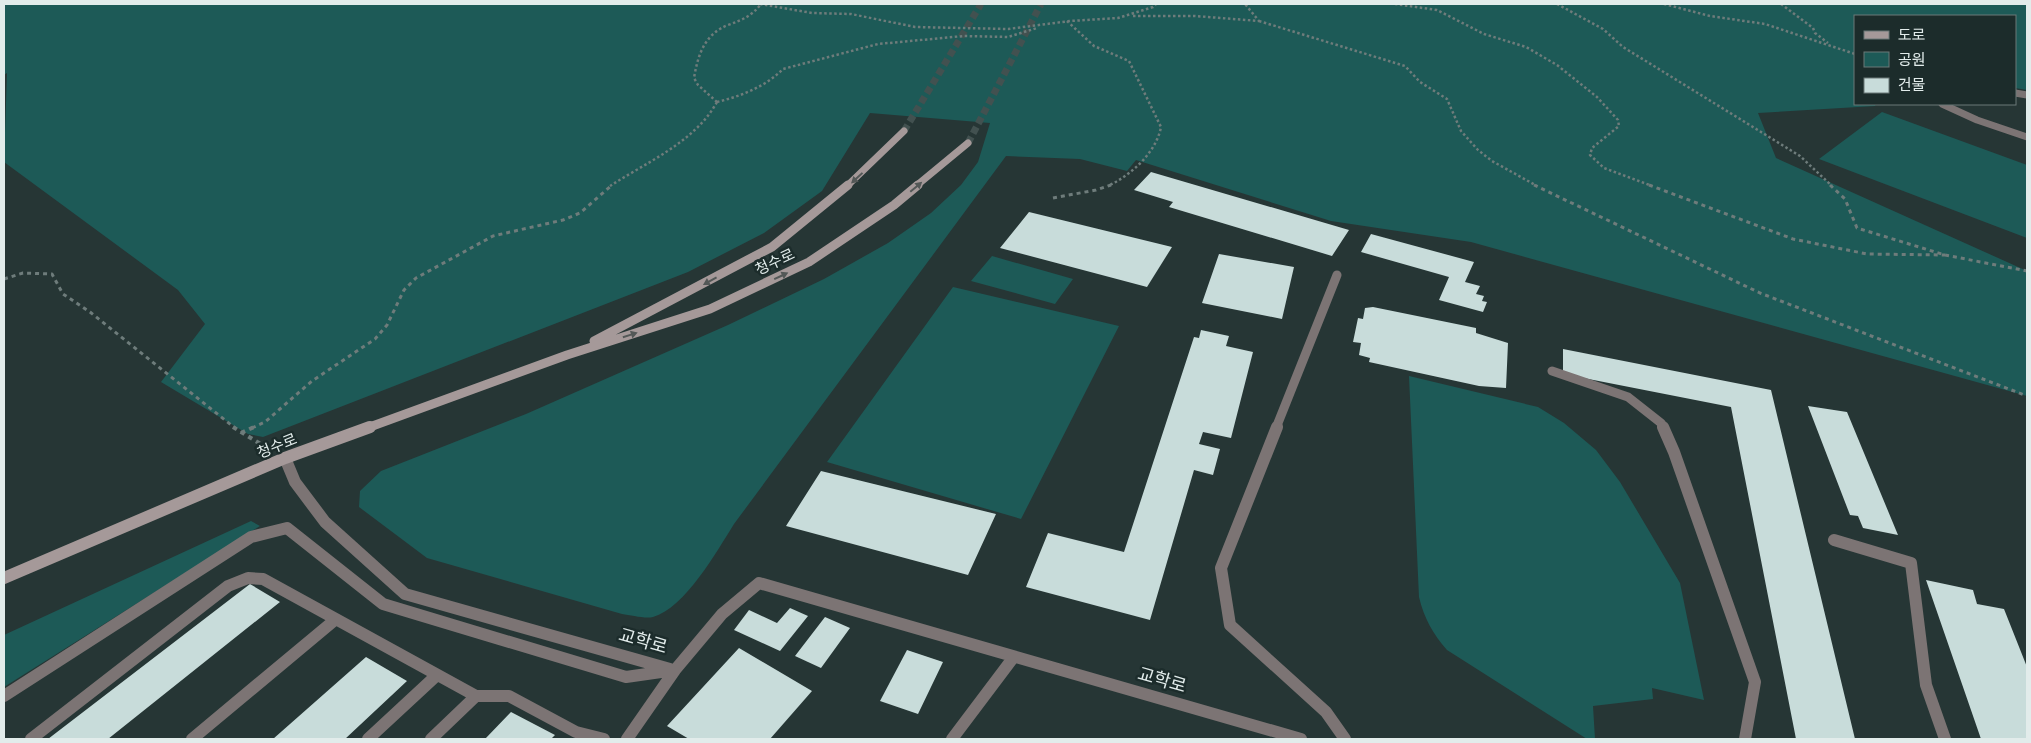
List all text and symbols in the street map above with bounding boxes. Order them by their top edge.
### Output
legend [1854,15,2016,105]
text: 도로 [1898,27,1926,43]
text: 공원 [1898,52,1926,68]
text: 건물 [1898,77,1926,93]
one-way arrow [851,172,863,184]
one-way arrow [909,181,922,192]
street label: 청수로 [753,246,797,278]
one-way arrow [773,271,788,280]
one-way arrow [704,276,717,285]
one-way arrow [622,331,637,338]
street label: 청수로 [255,431,299,461]
street label: 교학로 [616,625,670,657]
street label: 교학로 [1135,664,1189,696]

